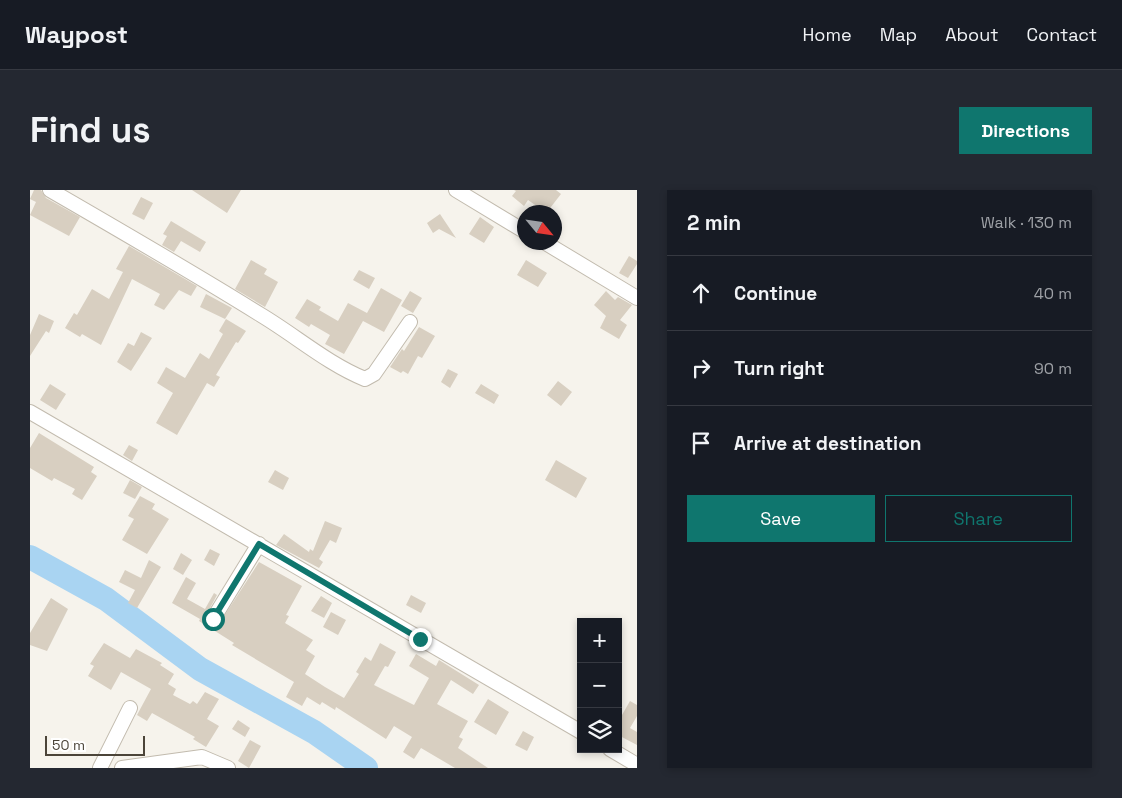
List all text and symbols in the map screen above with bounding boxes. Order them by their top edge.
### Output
text: Waypost [25,19,128,50]
text: Home [803,23,852,46]
text: Map [880,23,917,46]
text: About [945,23,999,46]
text: Contact [1027,23,1097,46]
button: Directions [959,107,1092,154]
text: Find us [30,108,151,152]
north arrow [517,205,562,250]
text: 2 min [687,209,741,236]
text: Walk · 130 m [981,212,1072,233]
icon: ahead [687,279,715,307]
text: Continue [734,281,817,306]
text: 40 m [1034,283,1072,304]
icon: right [687,354,715,382]
text: Turn right [734,356,824,381]
text: 90 m [1034,358,1072,379]
icon: arrive [687,429,715,457]
text: Arrive at destination [734,431,922,456]
button: Save [687,495,875,542]
button: Share [885,495,1072,542]
route start [202,608,225,631]
map controls [577,618,622,753]
button: + [577,618,622,663]
route end [409,628,432,651]
button: − [577,663,622,708]
button: layers [577,708,622,753]
scale bar [45,733,145,756]
text: 50 m [52,736,85,754]

